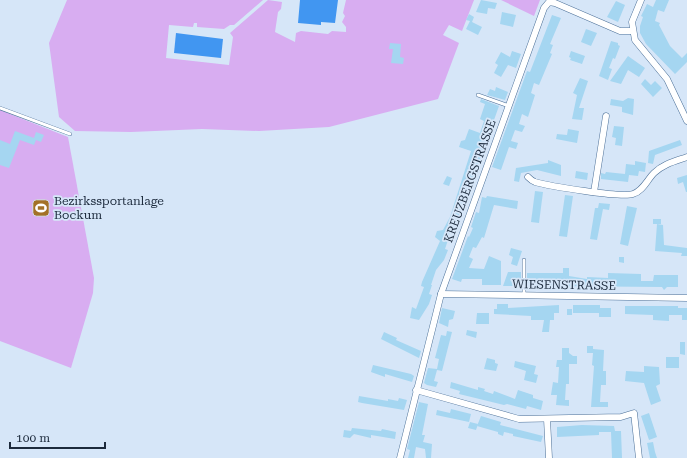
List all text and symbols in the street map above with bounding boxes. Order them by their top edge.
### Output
street label: KREUZBERGSTRASSE [441,117,499,245]
place label: Bezirkssportanlage Bockum [54,194,164,222]
sports icon: Bezirkssportanlage Bockum [31,198,51,218]
street label: WIESENSTRASSE [512,277,616,293]
scale bar [10,424,105,450]
text: 100 m [16,431,50,445]

